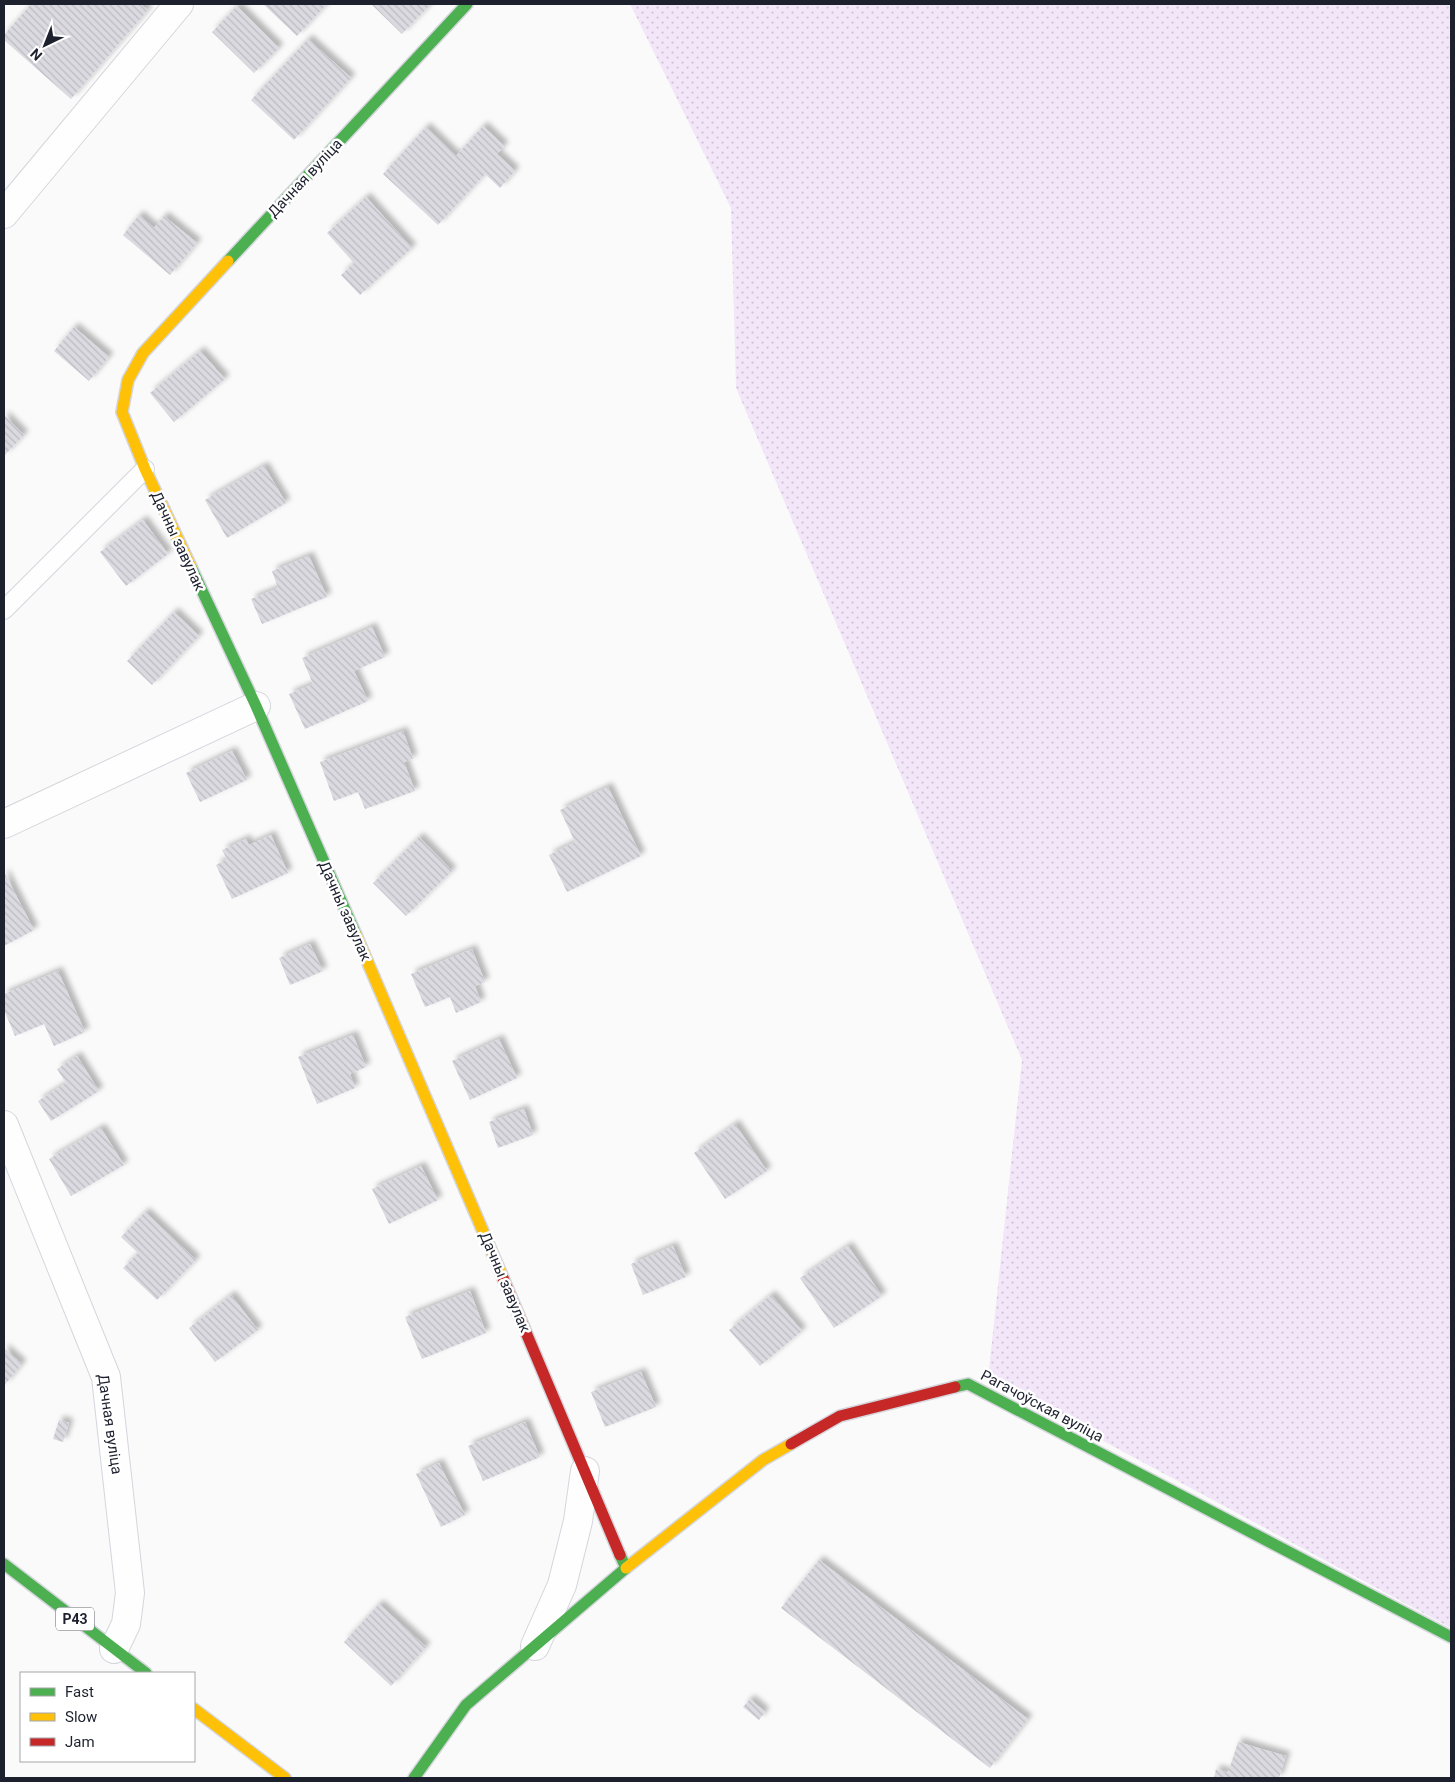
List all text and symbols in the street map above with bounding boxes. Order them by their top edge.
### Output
north arrow [20,20,70,70]
text: N [27,45,45,64]
street label: Дачная вуліца [264,135,346,221]
street label: Дачны завулак [147,488,209,594]
street label: Дачны завулак [315,858,375,964]
street label: Дачны завулак [476,1229,534,1335]
street label: Рагачоўская вуліца [978,1366,1106,1446]
street label: Дачная вуліца [94,1373,126,1475]
road number: Р43 [56,1608,94,1630]
legend [20,1672,195,1762]
text: Fast [65,1683,94,1701]
text: Slow [65,1708,97,1726]
text: Jam [65,1733,95,1751]

